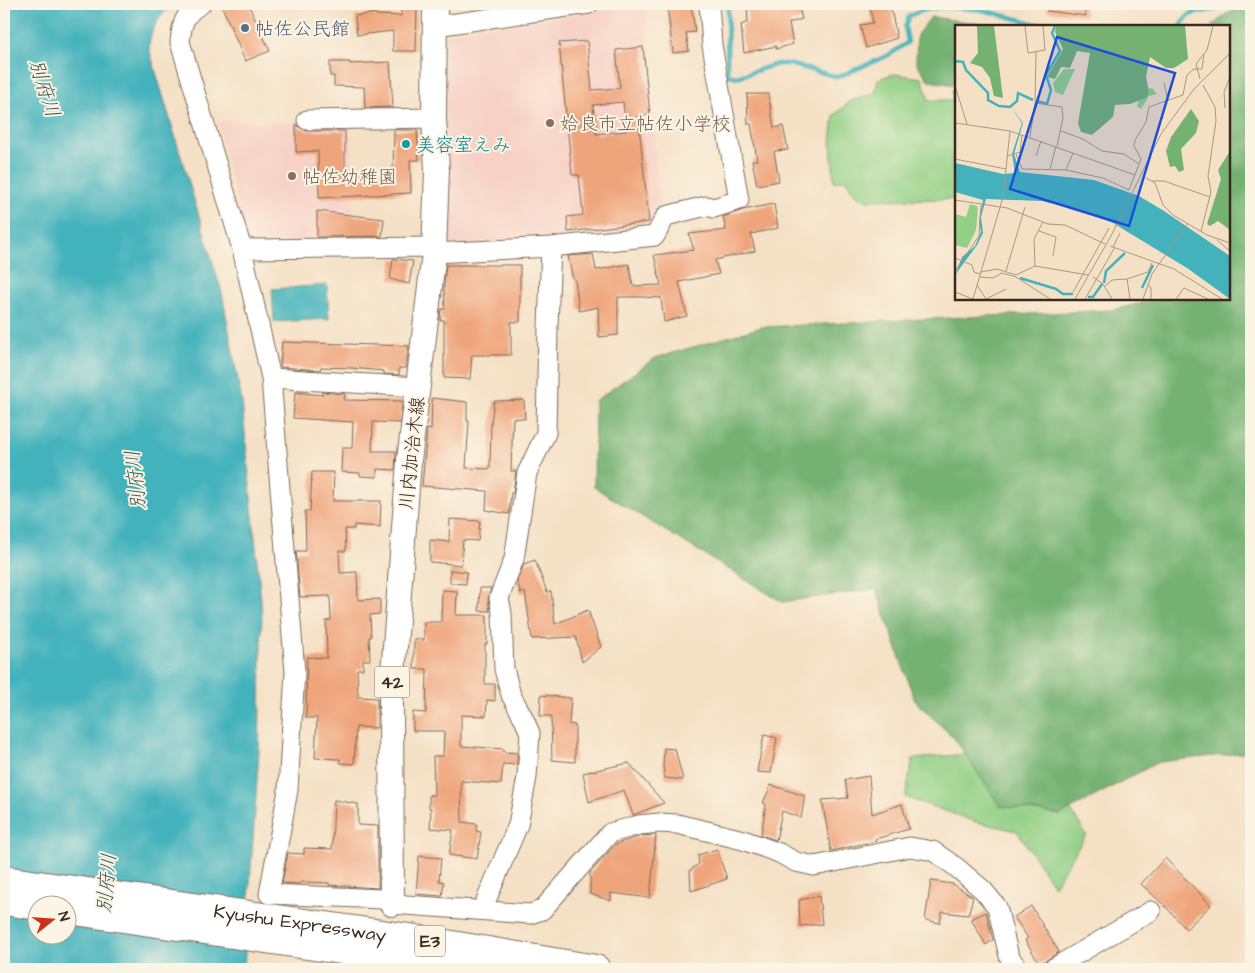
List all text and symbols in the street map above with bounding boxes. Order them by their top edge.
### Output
place label: 帖佐公民館 [255,16,350,43]
marker: 帖佐公民館 [239,22,251,34]
inset map [955,25,1230,300]
water label: 別府川 [21,55,67,121]
place label: 姶良市立帖佐小学校 [560,111,731,138]
marker: 姶良市立帖佐小学校 [544,117,556,129]
place label: 美容室えみ [416,132,511,159]
marker: 美容室えみ [400,138,412,150]
place label: 帖佐幼稚園 [302,164,397,191]
marker: 帖佐幼稚園 [286,170,298,182]
street label: 川内加治木線 [393,395,432,511]
water label: 別府川 [118,448,154,511]
road number: 42 [374,666,410,698]
water label: 別府川 [90,852,124,914]
north arrow [28,896,78,946]
street label: Kyushu Expressway [212,898,388,951]
text: N [53,909,74,924]
road number: E3 [415,926,445,956]

